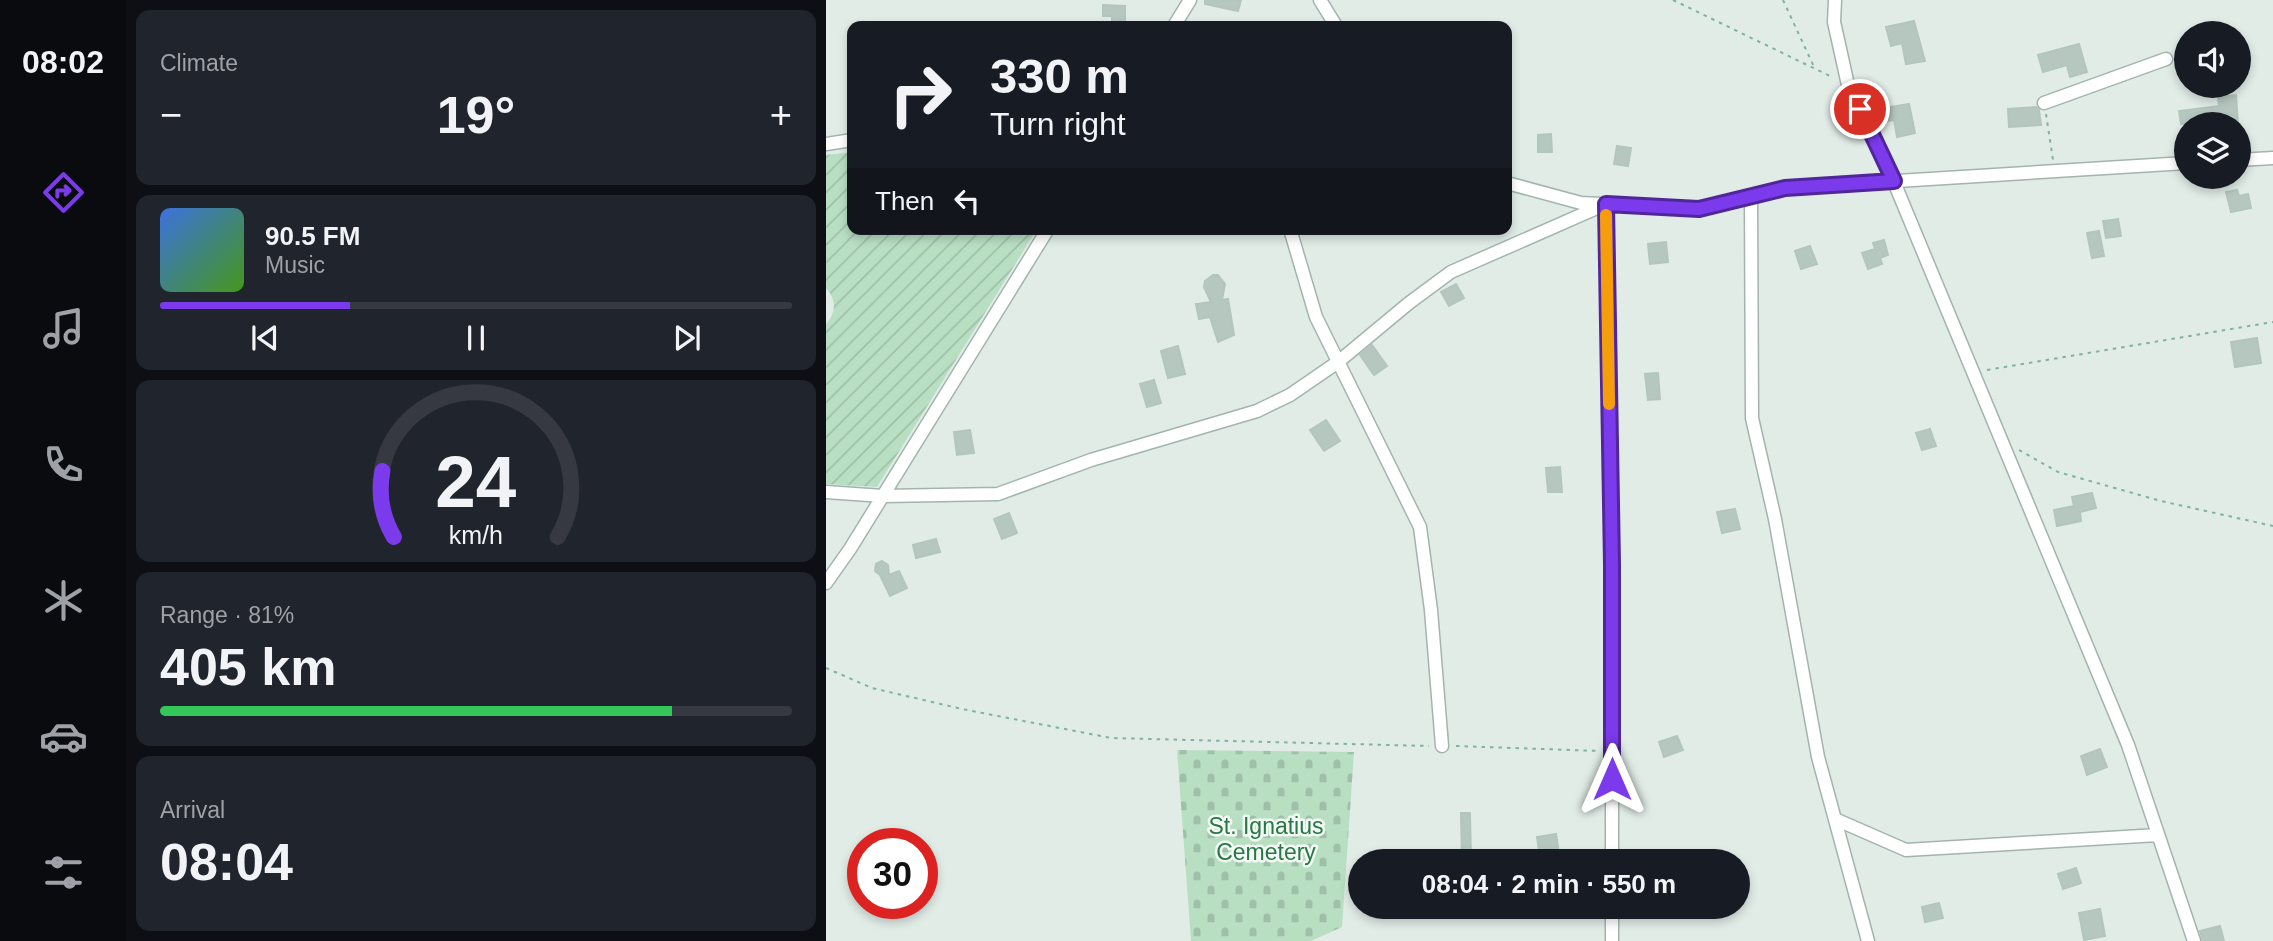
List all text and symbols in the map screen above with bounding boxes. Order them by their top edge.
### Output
map controls [2174,21,2251,189]
button: sound [2174,21,2251,98]
text: 08:02 [22,44,104,80]
icon: right [875,49,966,140]
text: 330 m [990,49,1129,103]
text: Climate [160,50,238,76]
pin [1830,79,1890,139]
text: 19° [437,86,515,144]
icon: arrive [1841,90,1879,128]
text: − [160,94,182,136]
text: + [770,94,792,136]
text: Turn right [990,106,1126,142]
button: layers [2174,112,2251,189]
icon: directions [39,168,88,217]
icon: left [948,182,986,220]
text: Then [875,186,934,216]
text: 90.5 FM [265,221,360,251]
text: Music [265,252,325,278]
icon: music [39,304,88,353]
icon: previous [246,319,284,357]
icon: pause [457,319,495,357]
icon: next [668,319,706,357]
icon: phone [39,440,88,489]
text: 24 [436,441,517,522]
text: km/h [449,520,503,548]
icon: climate [39,576,88,625]
text: Range · 81% [160,602,294,628]
text: 405 km [160,638,336,696]
icon: car [39,712,88,761]
position arrow [1575,742,1649,816]
text: Arrival [160,797,225,823]
park label: St. Ignatius Cemetery [1208,813,1324,865]
speed limit sign: 30 [847,828,938,919]
text: 08:04 [160,833,293,891]
icon: filters [39,848,88,897]
text: 08:04 · 2 min · 550 m [1422,869,1676,899]

